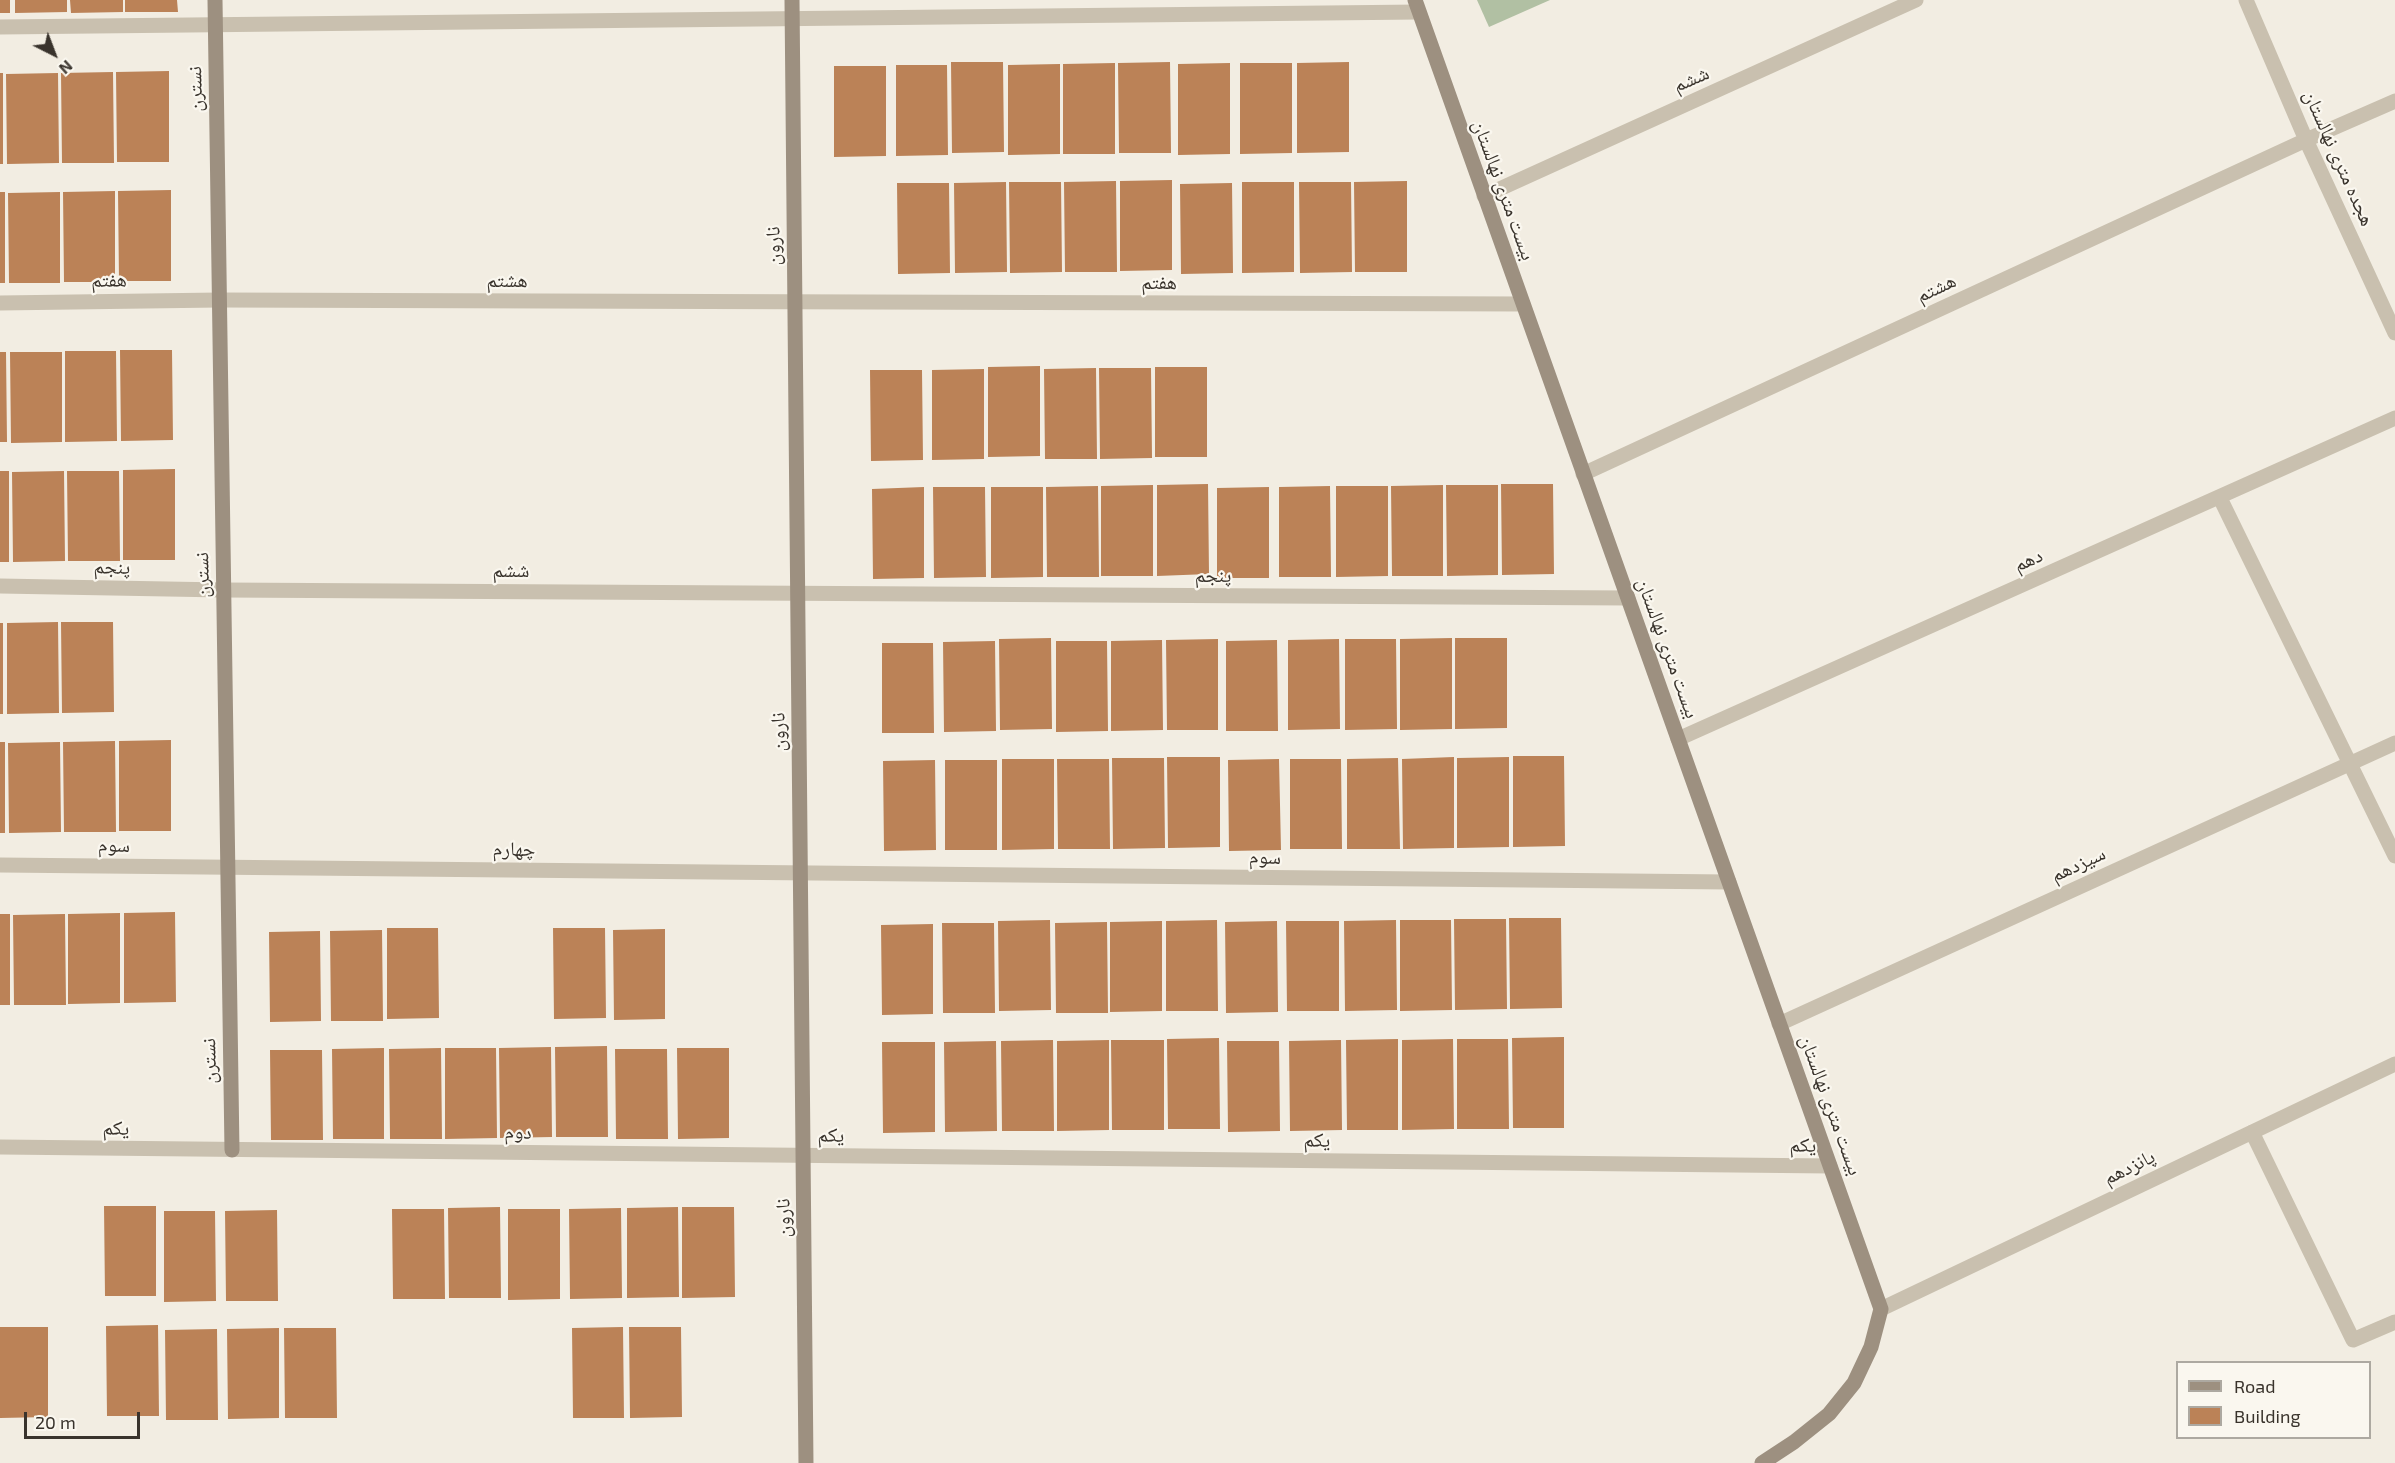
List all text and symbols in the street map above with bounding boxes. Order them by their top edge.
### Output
north arrow [24,24,84,84]
text: N [56,57,77,79]
street label: ششم [1669,61,1713,97]
street label: نسترن [183,66,207,112]
street label: هجده متری نهالستان [2298,86,2380,230]
street label: بیست متری نهالستان [1467,117,1541,263]
street label: نارون [761,226,785,266]
street label: هفتم [91,268,127,292]
street label: هشتم [486,268,528,292]
street label: هشتم [1912,268,1960,308]
street label: هفتم [1141,270,1177,294]
street label: دهم [2010,543,2046,577]
street label: نسترن [190,552,214,598]
street label: پنجم [94,555,130,579]
street label: ششم [493,558,529,582]
street label: پنجم [1195,563,1231,587]
street label: بیست متری نهالستان [1631,575,1705,721]
street label: نارون [766,712,790,752]
street label: سوم [98,833,130,857]
street label: چهارم [492,837,536,861]
street label: سیزدهم [2047,841,2109,887]
street label: سوم [1249,845,1281,869]
street label: بیست متری نهالستان [1794,1032,1868,1178]
street label: نسترن [197,1038,221,1084]
street label: یکم [102,1116,130,1140]
street label: دوم [504,1120,532,1144]
street label: یکم [817,1123,845,1147]
street label: یکم [1303,1128,1331,1152]
street label: یکم [1789,1133,1817,1157]
street label: پانزدهم [2099,1144,2159,1190]
street label: نارون [771,1198,795,1238]
legend [2176,1361,2371,1439]
text: Road [2234,1375,2275,1397]
scale bar [27,1400,142,1438]
text: Building [2234,1405,2301,1427]
text: 20 m [35,1411,76,1433]

